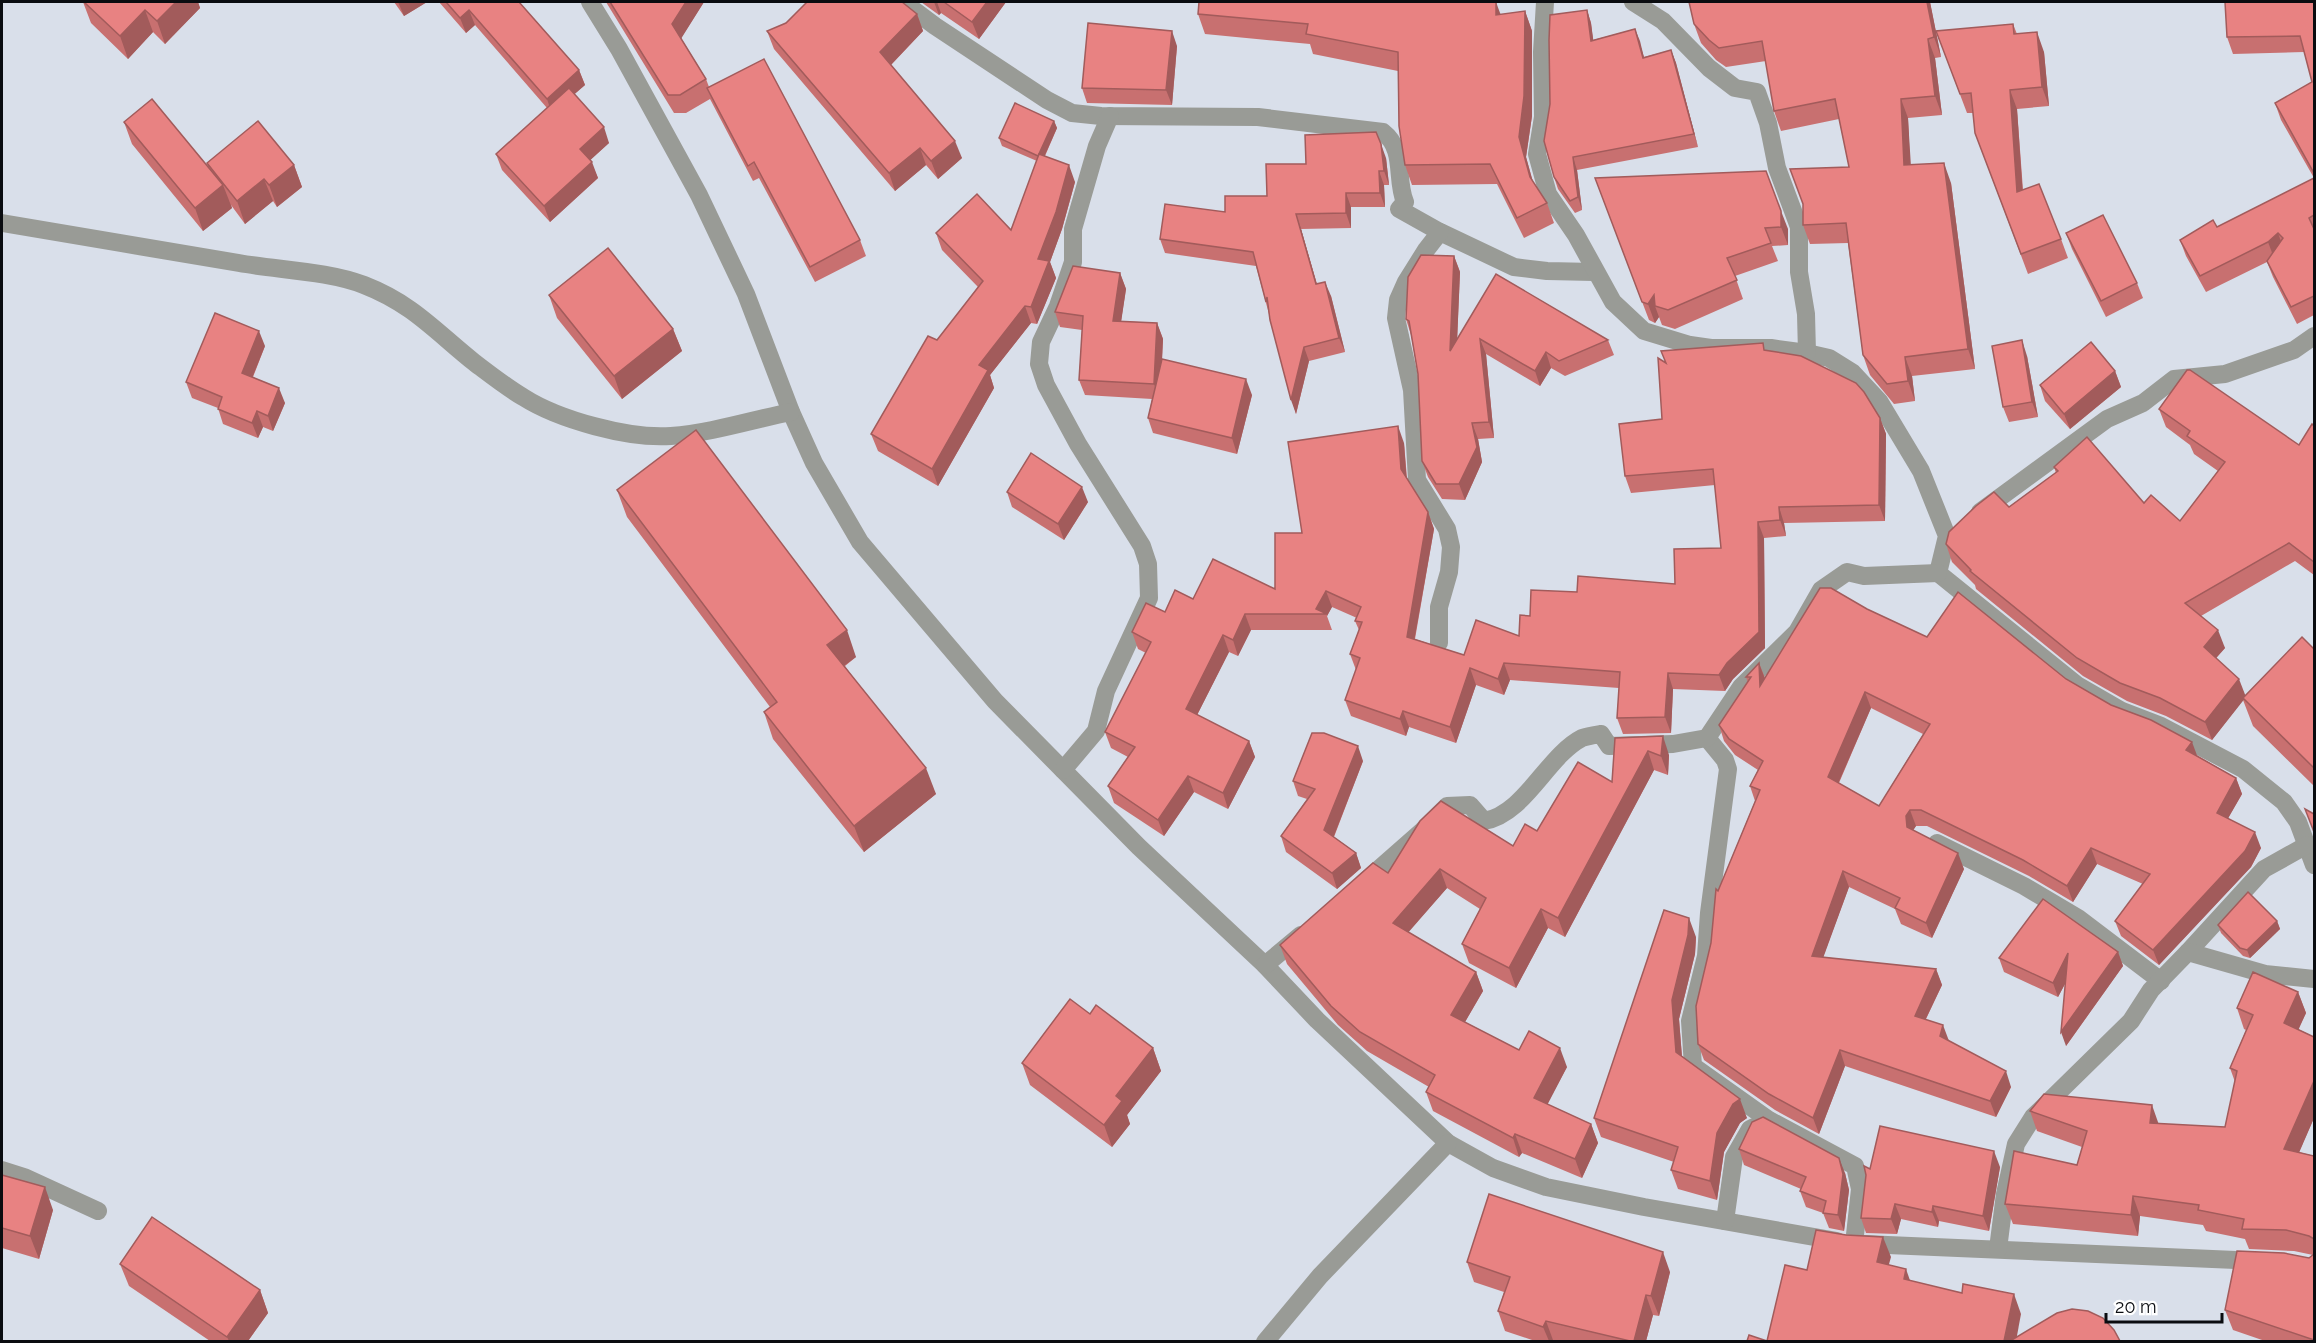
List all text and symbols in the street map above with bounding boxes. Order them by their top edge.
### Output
scale bar [2106,1286,2222,1324]
text: 20 m [2115,1296,2157,1317]

